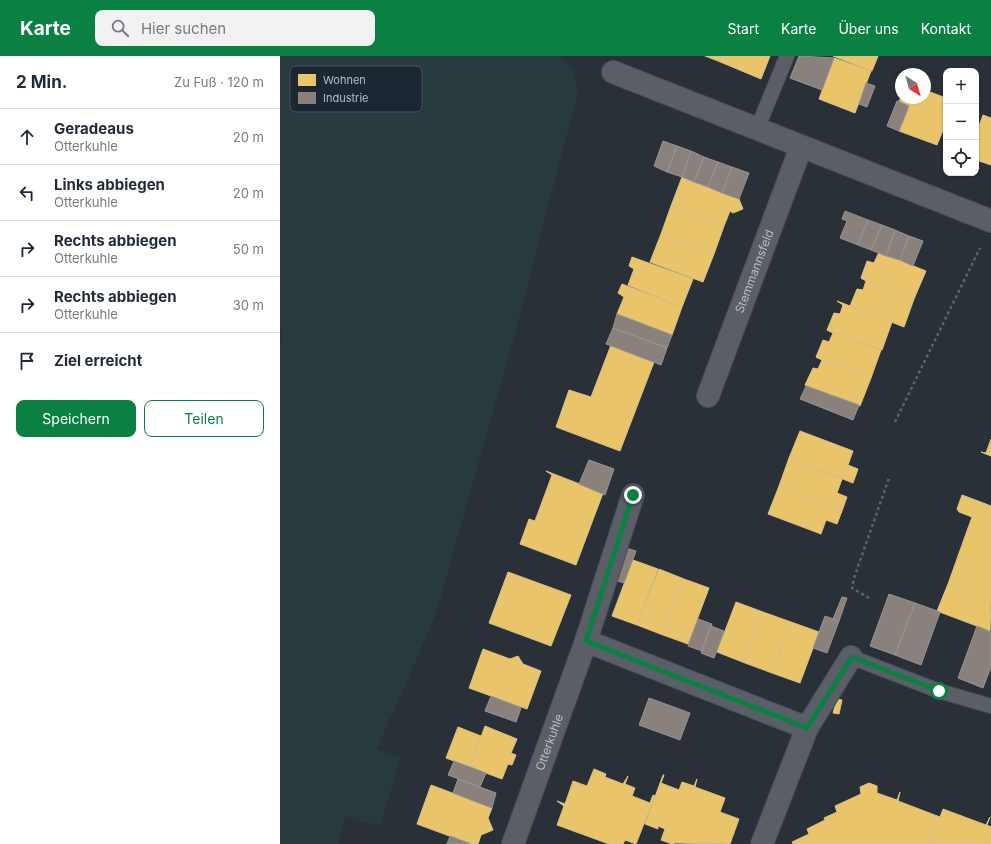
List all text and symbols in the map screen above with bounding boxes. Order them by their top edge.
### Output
search box [95,10,375,46]
text: Karte [20,17,71,40]
icon: search [109,17,131,39]
text: Hier suchen [141,19,226,38]
text: Start [727,20,759,37]
text: Karte [781,20,816,37]
text: Über uns [838,20,899,37]
text: Kontakt [921,20,971,37]
legend [290,66,422,112]
north arrow [895,68,931,104]
map controls [943,68,979,176]
button: + [943,68,979,104]
text: 2 Min. [16,72,67,92]
text: Wohnen [323,73,366,87]
text: Zu Fuß · 120 m [174,74,264,90]
text: Industrie [323,91,369,105]
button: − [943,104,979,140]
text: Geradeaus [54,119,134,138]
icon: ahead [16,126,38,148]
text: 20 m [233,129,264,145]
text: Otterkuhle [54,138,118,154]
button: locate [943,140,979,176]
text: Links abbiegen [54,175,165,194]
icon: left [16,182,38,204]
text: 20 m [233,185,264,201]
text: Otterkuhle [54,194,118,210]
street label: Stemmannsfeld [732,227,777,315]
text: Rechts abbiegen [54,231,176,250]
icon: right [16,238,38,260]
text: 50 m [233,241,264,257]
text: Otterkuhle [54,250,118,266]
text: Rechts abbiegen [54,287,176,306]
icon: right [16,294,38,316]
text: 30 m [233,297,264,313]
text: Otterkuhle [54,306,118,322]
icon: arrive [16,350,38,372]
text: Ziel erreicht [54,351,142,370]
button: Speichern [16,400,136,437]
button: Teilen [144,400,264,437]
route end [624,486,642,504]
route start [930,682,948,700]
street label: Otterkuhle [532,712,566,773]

